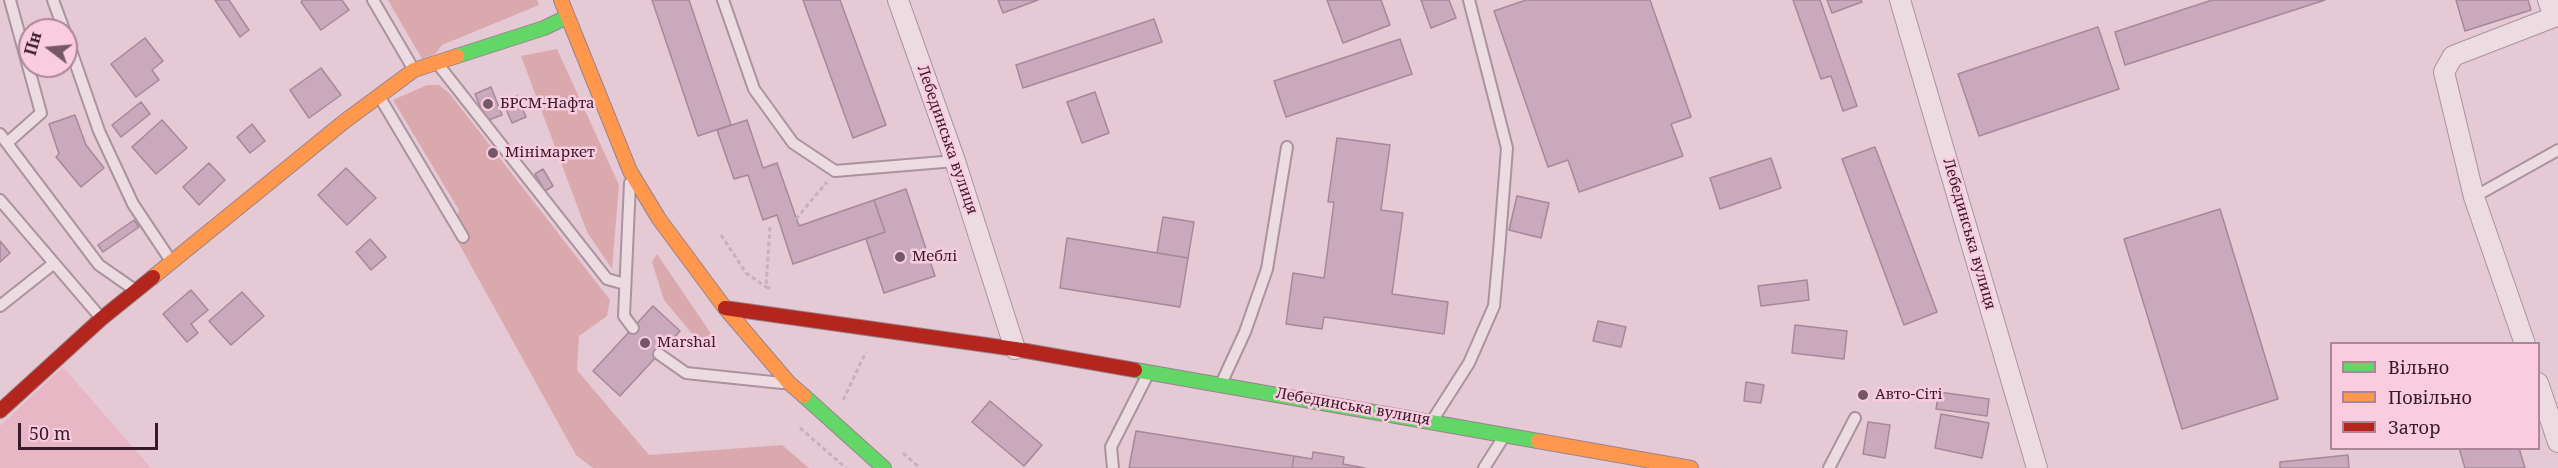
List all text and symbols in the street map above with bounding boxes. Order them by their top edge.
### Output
north arrow [18,18,78,78]
text: Пн [19,29,46,58]
street label: Лебединська вулиця [913,63,981,217]
place label: БРСМ-Нафта [500,95,595,113]
marker: БРСМ-Нафта [481,97,495,111]
place label: Мінімаркет [505,144,595,162]
marker: Мінімаркет [486,146,500,160]
street label: Лебединська вулиця [1939,156,1999,312]
place label: Меблі [912,248,957,266]
marker: Меблі [893,250,907,264]
place label: Marshal [657,334,716,352]
marker: Marshal [638,336,652,350]
legend [2330,342,2540,450]
text: Вільно [2388,355,2449,379]
street label: Лебединська вулиця [1274,385,1432,429]
text: Повільно [2388,385,2472,409]
place label: Авто-Сіті [1875,386,1943,404]
marker: Авто-Сіті [1856,388,1870,402]
scale bar [21,411,160,449]
text: Затор [2388,415,2440,439]
text: 50 m [29,421,71,445]

